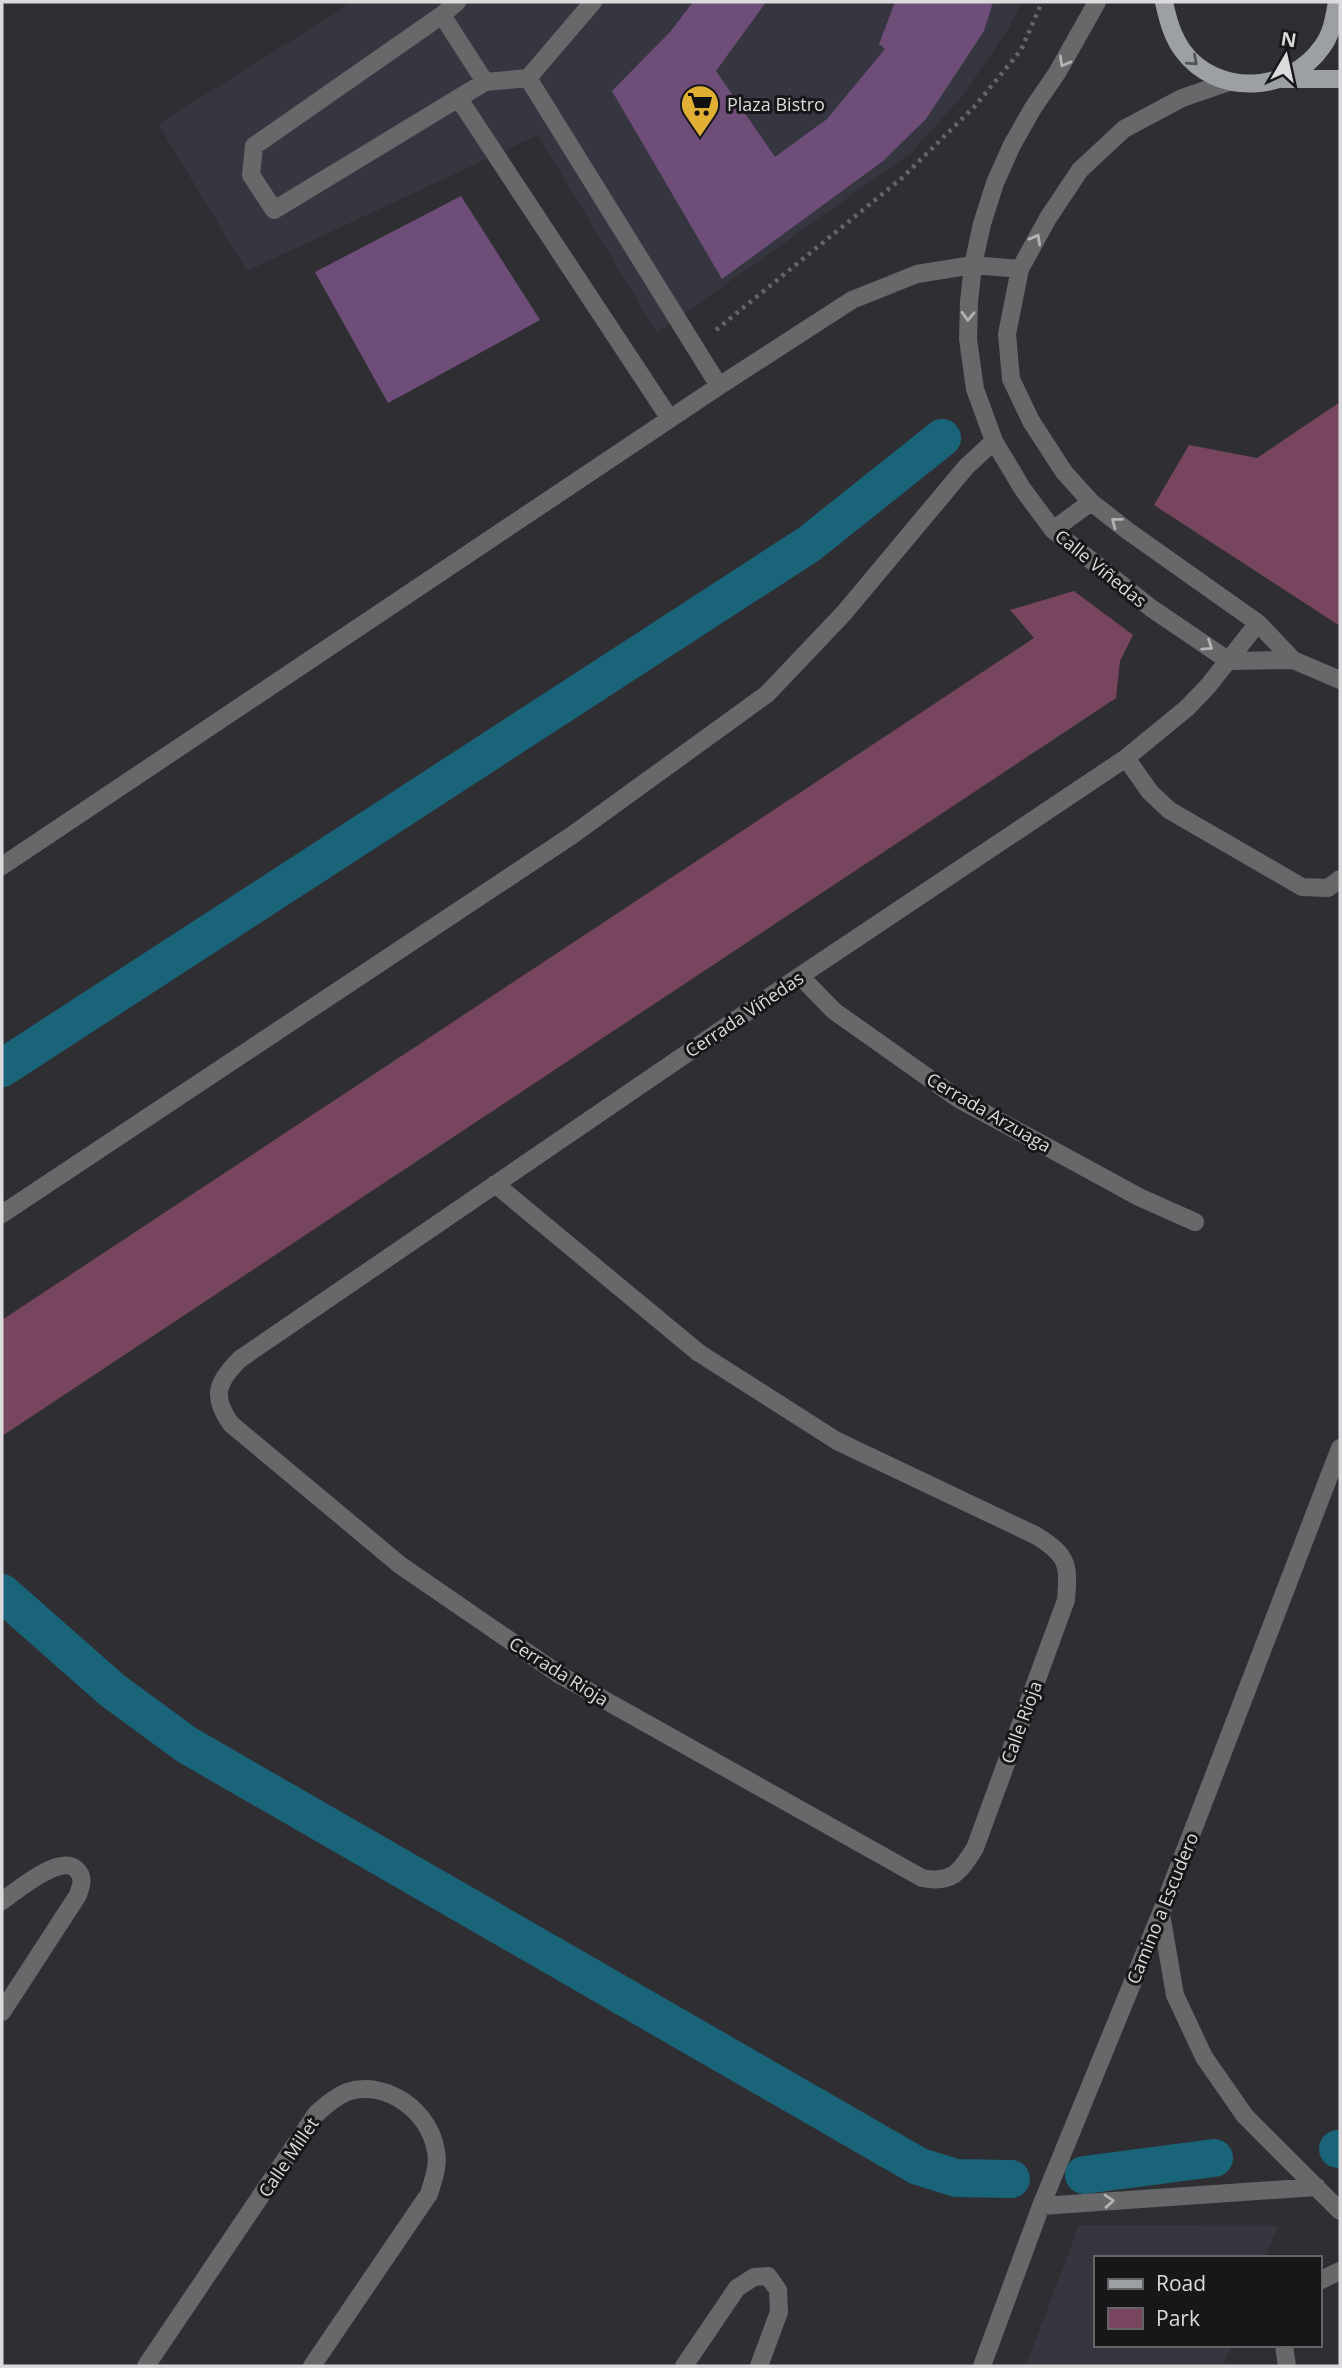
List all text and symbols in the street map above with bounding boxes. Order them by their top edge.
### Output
north arrow [1251,21,1321,91]
text: N [1279,25,1298,53]
one-way arrow [1185,53,1198,66]
one-way arrow [1059,54,1072,67]
supermarket icon: Plaza Bistro [679,83,721,138]
place label: Plaza Bistro [727,92,825,116]
one-way arrow [1028,234,1041,247]
one-way arrow [961,311,976,322]
one-way arrow [1112,518,1124,531]
street label: Calle Viñedas [1050,524,1152,612]
one-way arrow [1200,638,1213,651]
street label: Cerrada Viñedas [680,966,808,1062]
street label: Cerrada Arzuaga [922,1067,1056,1157]
street label: Cerrada Rioja [505,1631,613,1711]
street label: Calle Rioja [995,1677,1047,1767]
street label: Camino a Escudero [1121,1829,1203,1987]
street label: Calle Millet [252,2112,324,2202]
one-way arrow [1104,2194,1115,2209]
legend [1094,2256,1321,2347]
text: Road [1156,2269,1206,2297]
text: Park [1156,2304,1200,2332]

